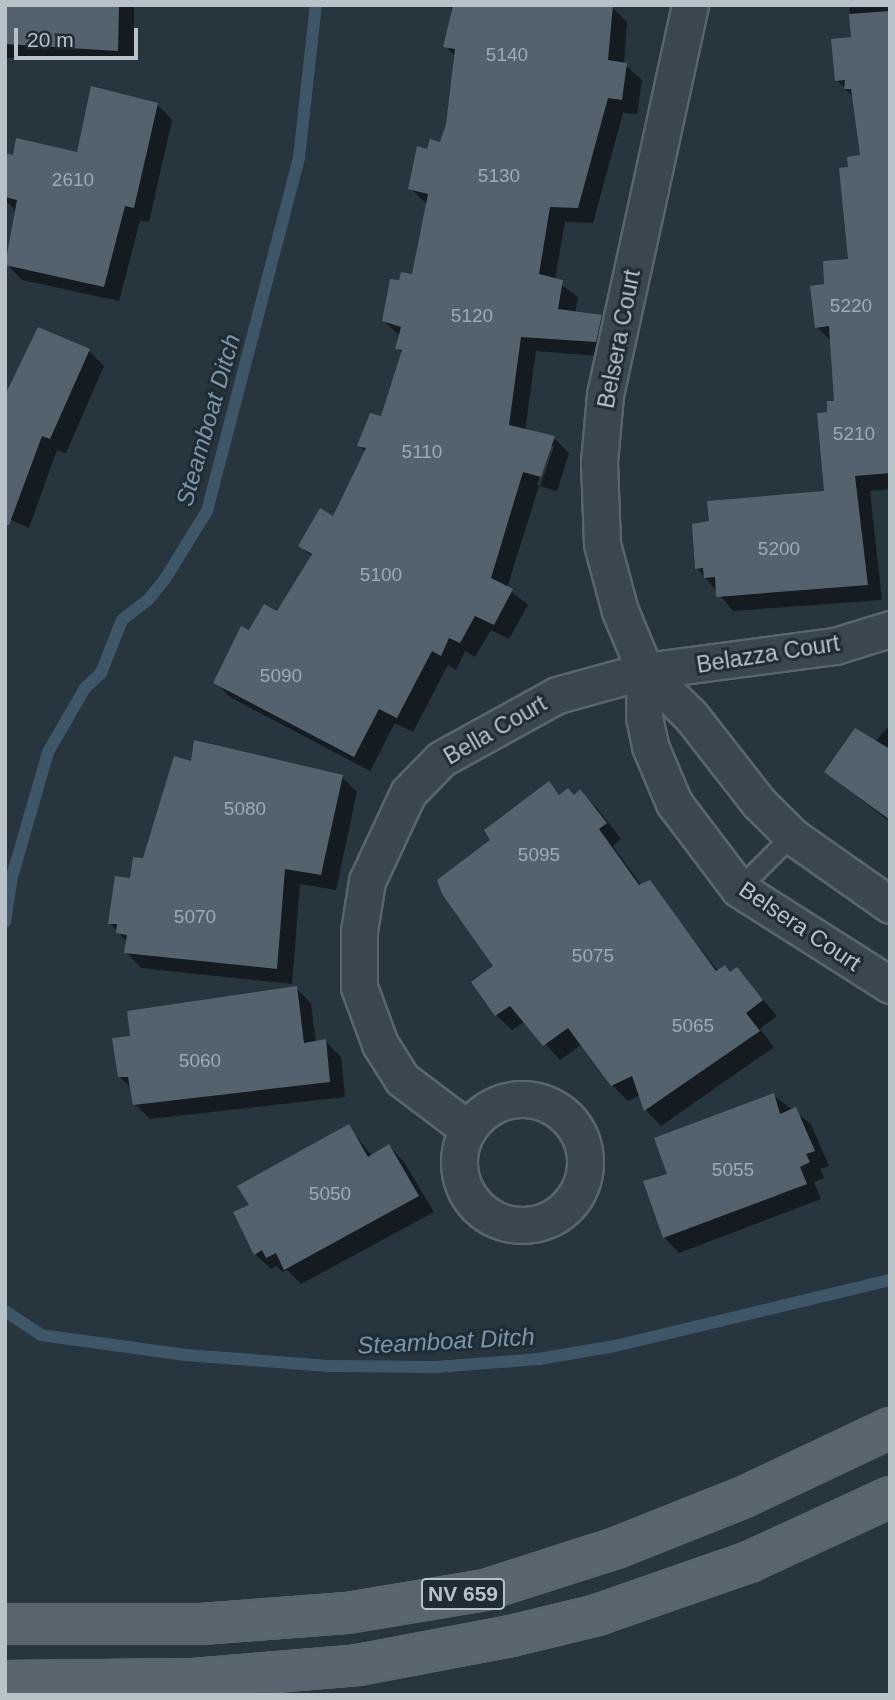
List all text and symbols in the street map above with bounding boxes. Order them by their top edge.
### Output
scale bar [18,14,142,58]
text: 20 m [27,28,74,51]
house number: 5140 [486,44,528,66]
house number: 5130 [478,165,520,187]
house number: 2610 [52,169,94,191]
street label: Belsera Court [592,267,646,411]
house number: 5220 [830,295,872,317]
house number: 5120 [451,305,493,327]
water label: Steamboat Ditch [170,331,246,509]
house number: 5210 [833,423,875,445]
house number: 5110 [402,441,442,463]
house number: 5200 [758,538,800,560]
house number: 5100 [360,564,402,586]
street label: Belazza Court [695,629,841,679]
house number: 5090 [260,665,302,687]
street label: Bella Court [439,690,551,770]
house number: 5080 [224,798,266,820]
house number: 5095 [518,844,560,866]
street label: Belsera Court [734,875,866,977]
house number: 5070 [174,906,216,928]
house number: 5075 [572,945,614,967]
house number: 5065 [672,1015,714,1037]
house number: 5060 [179,1050,221,1072]
house number: 5055 [712,1159,754,1181]
house number: 5050 [309,1183,351,1205]
water label: Steamboat Ditch [357,1322,535,1360]
road number: NV 659 [419,1576,507,1612]

